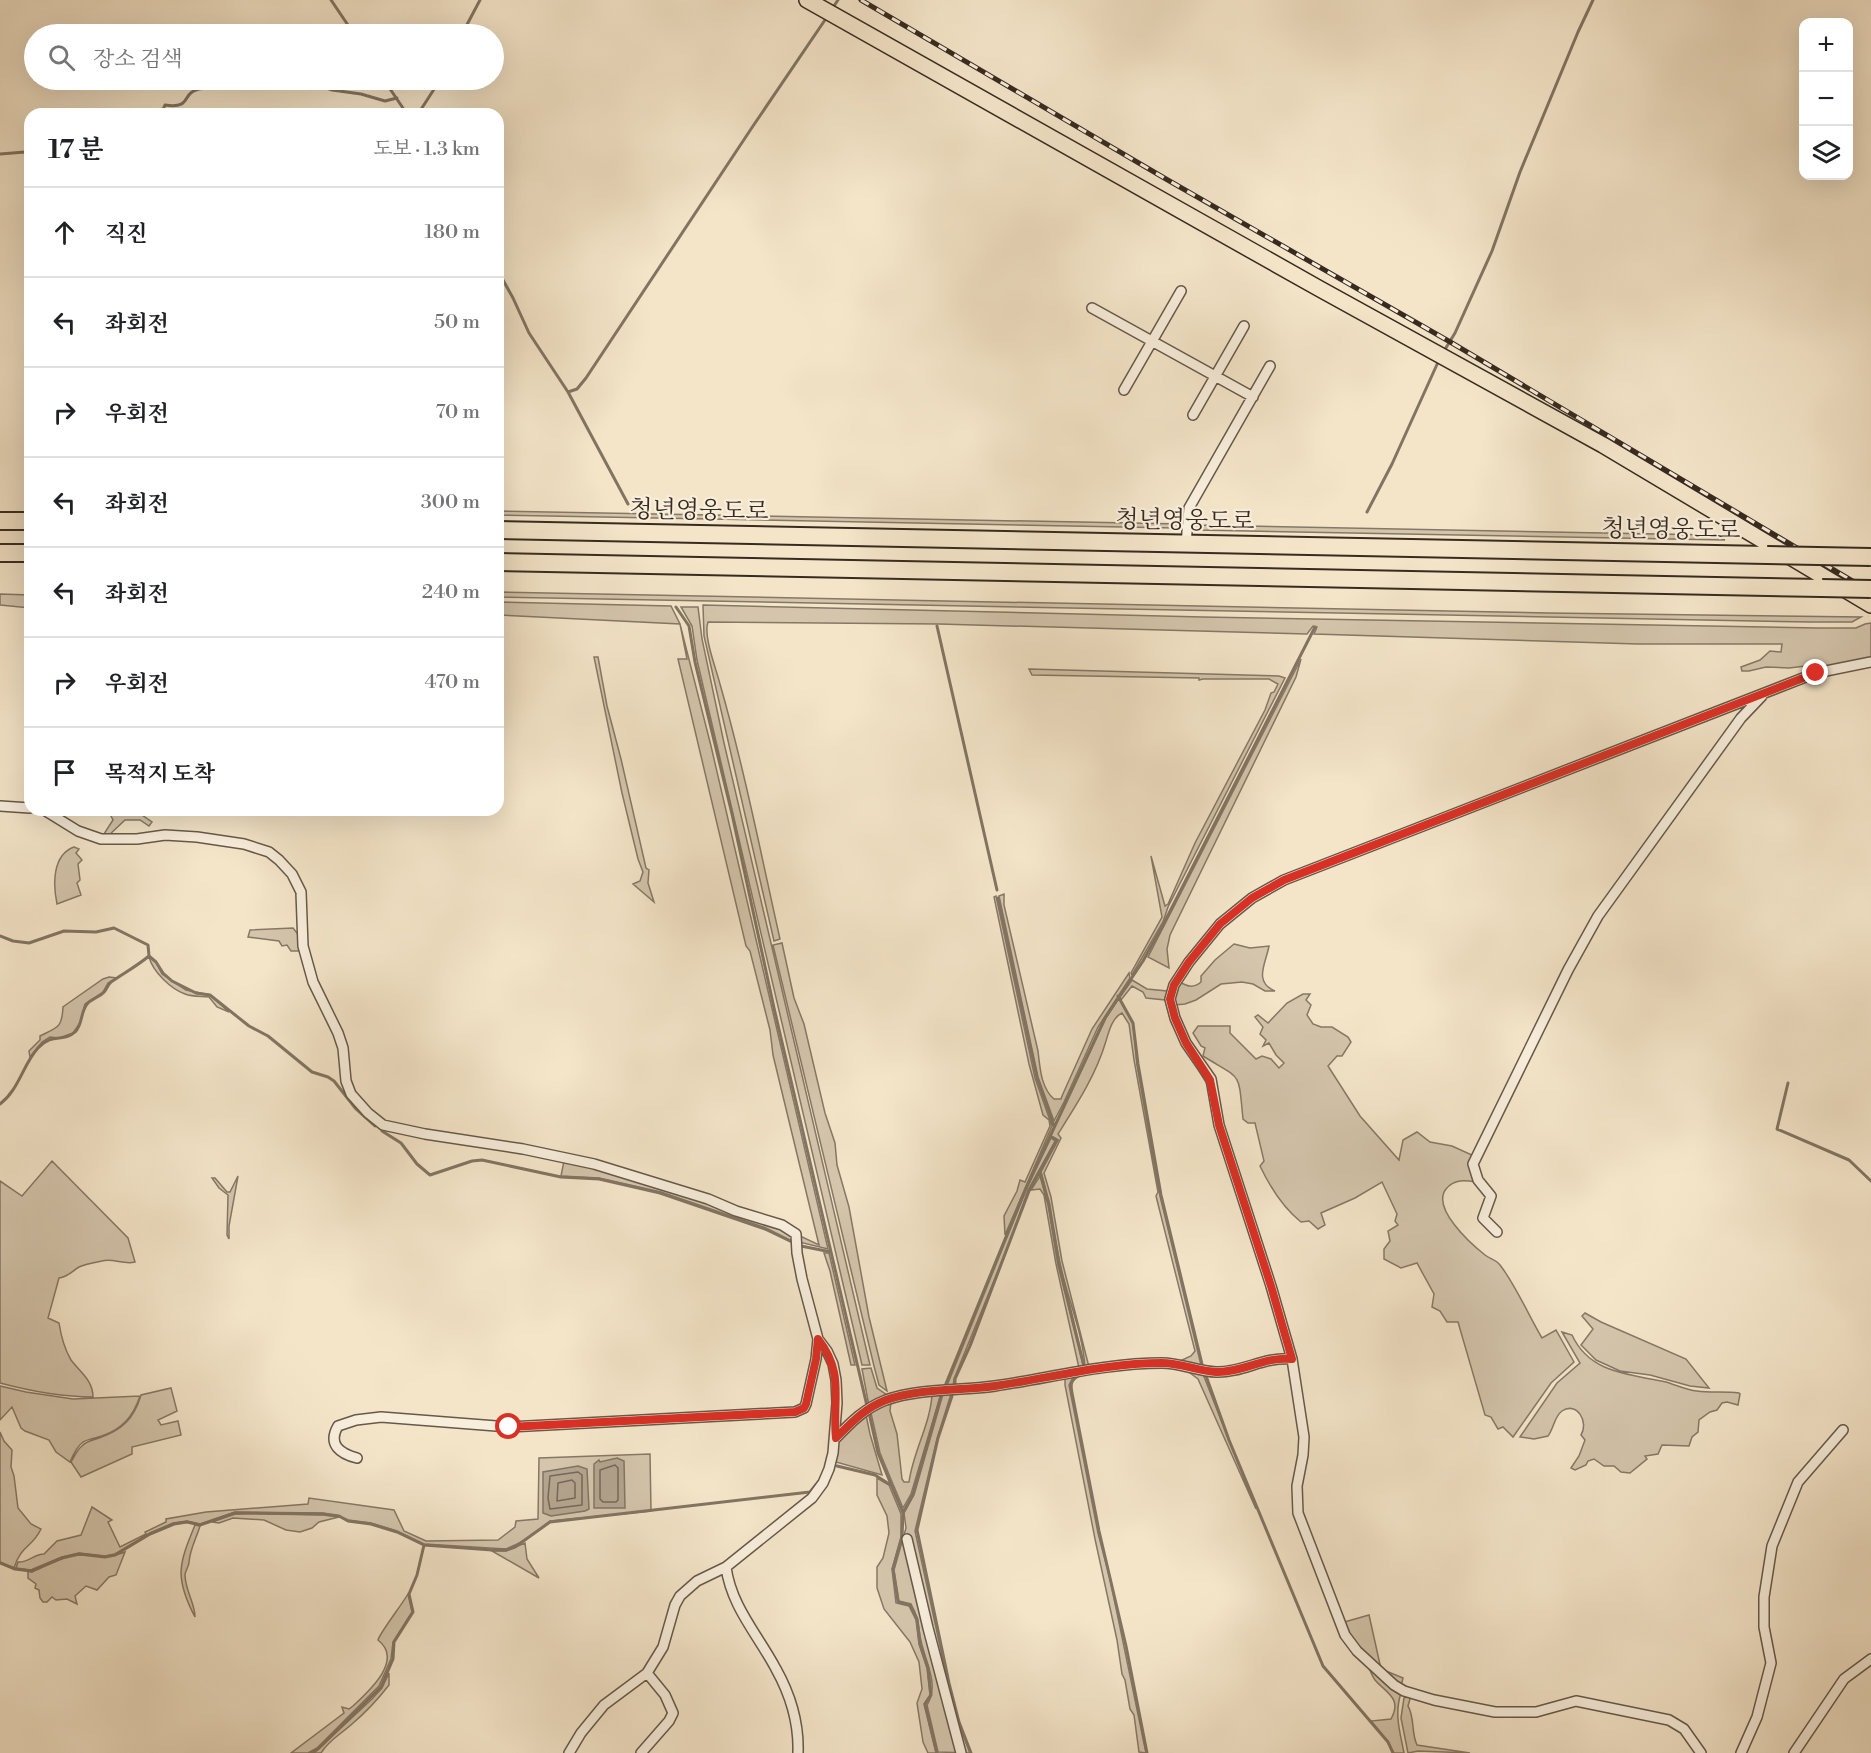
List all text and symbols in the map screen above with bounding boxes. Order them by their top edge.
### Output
map controls [1799,18,1853,180]
button: + [1799,18,1853,72]
search box [24,24,504,90]
icon: search [45,41,78,74]
text: 장소 검색 [93,46,183,73]
button: − [1799,72,1853,126]
button: layers [1799,126,1853,180]
text: 17 분 [48,134,104,166]
text: 도보 · 1.3 km [373,137,480,162]
icon: ahead [48,216,81,249]
text: 180 m [425,220,480,245]
text: 직진 [105,221,148,248]
icon: left [48,306,81,339]
text: 50 m [434,310,480,335]
text: 좌회전 [105,311,169,338]
icon: right [48,396,81,429]
text: 70 m [436,400,480,425]
text: 우회전 [105,401,169,428]
icon: left [48,486,81,519]
text: 300 m [421,490,480,515]
text: 좌회전 [105,491,169,518]
street label: 청년영웅도로 [629,495,769,527]
street label: 청년영웅도로 [1115,505,1255,537]
street label: 청년영웅도로 [1601,514,1741,546]
icon: left [48,576,81,609]
text: 240 m [422,580,480,605]
text: 좌회전 [105,581,169,608]
route end [1802,659,1828,685]
icon: right [48,666,81,699]
text: 470 m [424,670,480,695]
text: 우회전 [105,671,169,698]
icon: arrive [48,756,81,789]
text: 목적지 도착 [105,761,215,788]
route start [495,1413,521,1439]

